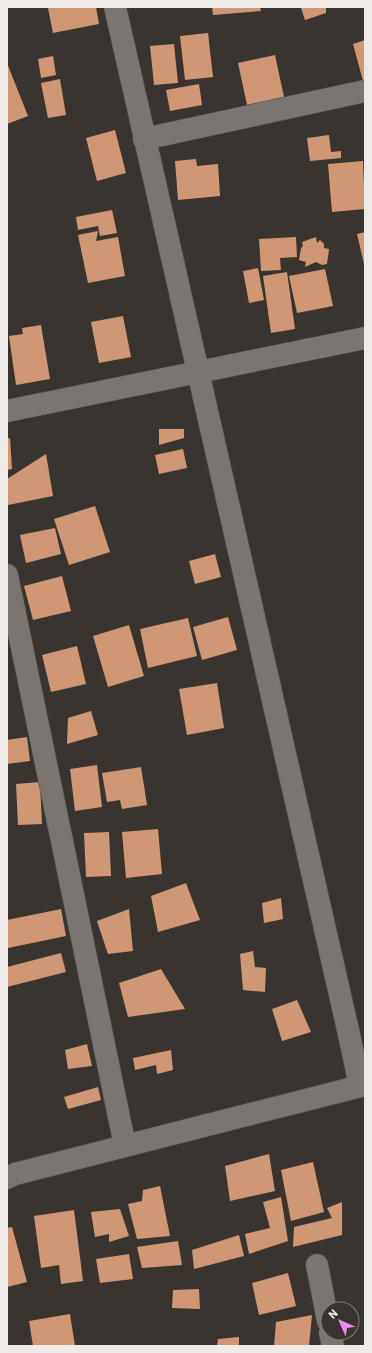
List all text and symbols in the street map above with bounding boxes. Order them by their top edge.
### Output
north arrow [320,1301,360,1341]
text: N [325,1306,341,1322]

